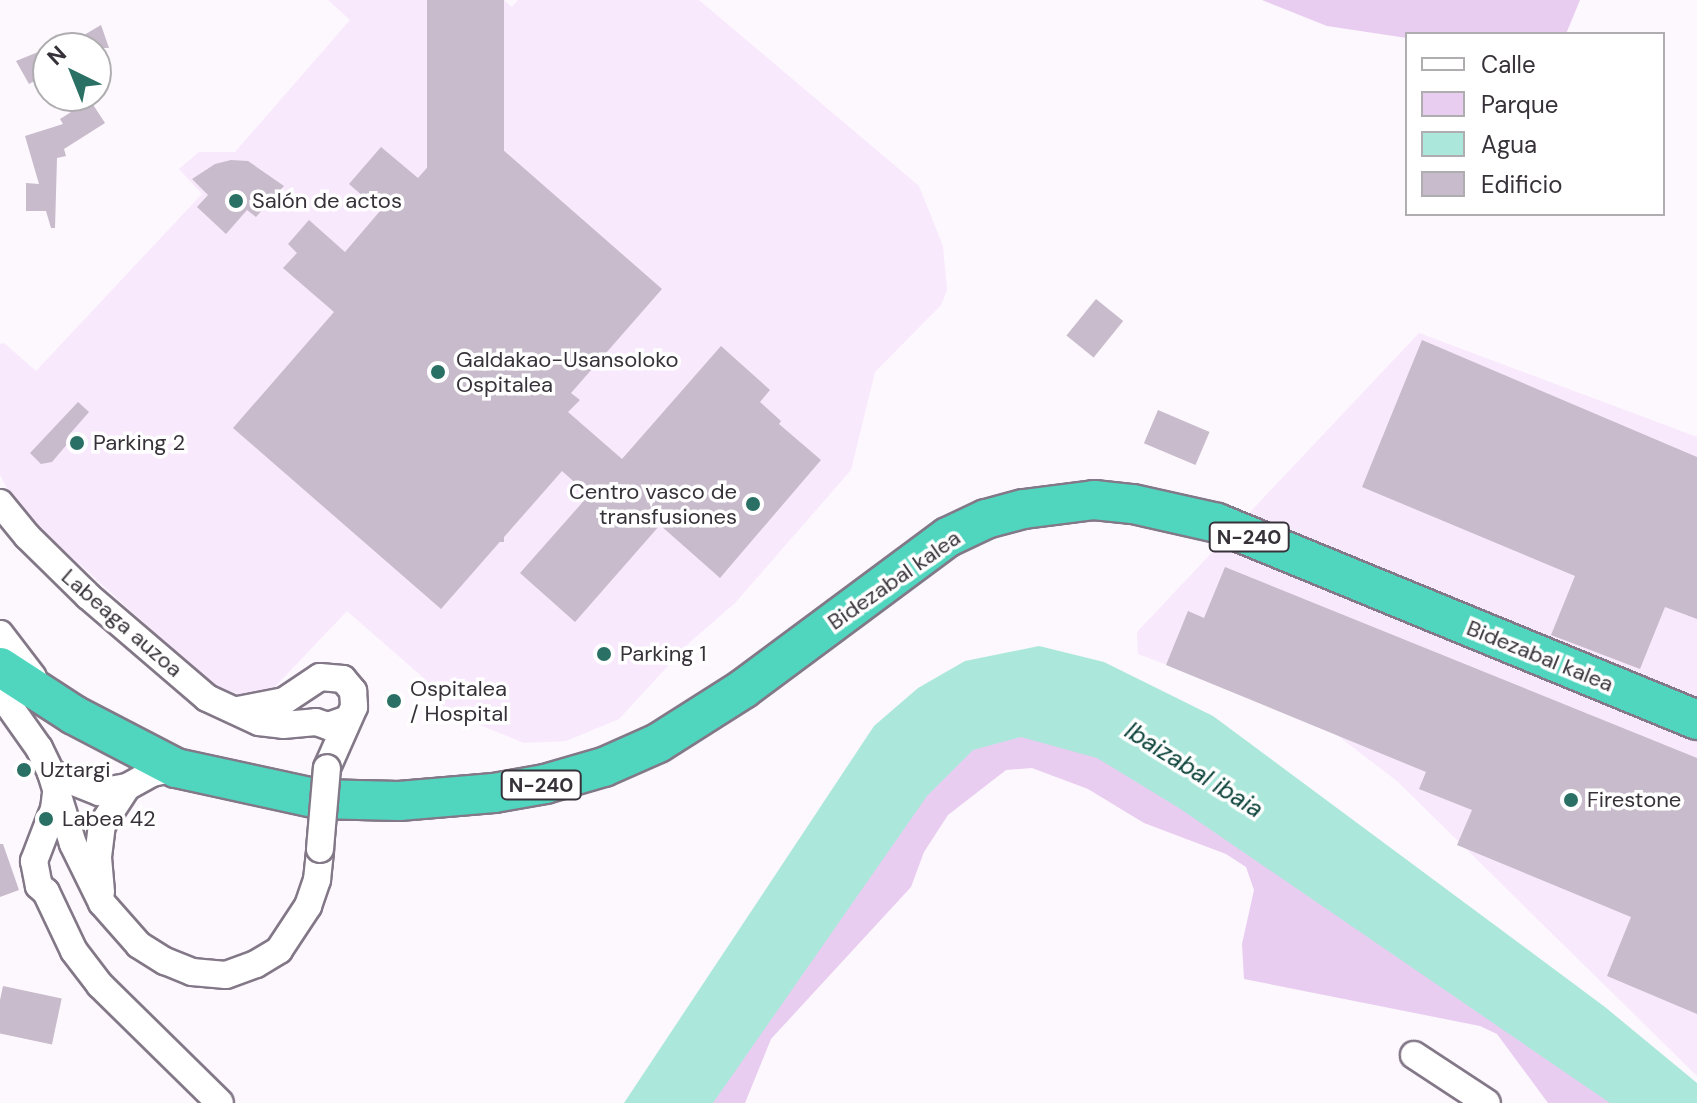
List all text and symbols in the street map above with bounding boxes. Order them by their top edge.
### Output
north arrow [32,32,112,112]
legend [1405,32,1665,216]
text: N [41,39,72,72]
text: Calle [1481,49,1536,80]
text: Parque [1481,89,1558,120]
text: Agua [1481,129,1537,160]
text: Edificio [1481,169,1563,200]
place label: Salón de actos [252,188,402,214]
marker: Salón de actos [227,192,245,210]
place label: Galdakao-Usansoloko Ospitalea [456,346,679,398]
marker: Galdakao-Usansoloko Ospitalea [427,361,449,383]
place label: Parking 2 [93,430,185,456]
marker: Parking 2 [68,434,86,452]
place label: Centro vasco de transfusiones [569,478,737,530]
marker: Centro vasco de transfusiones [744,495,762,513]
road number: N-240 [1207,521,1291,553]
street label: Bidezabal kalea [823,525,965,635]
street label: Labeaga auzoa [56,563,188,683]
street label: Bidezabal kalea [1463,615,1617,697]
place label: Parking 1 [620,641,706,667]
marker: Parking 1 [595,645,613,663]
place label: Ospitalea / Hospital [410,675,508,726]
marker: Ospitalea / Hospital [385,692,403,710]
water label: Ibaizabal ibaia [1120,716,1268,824]
place label: Uztargi [40,757,111,783]
marker: Uztargi [15,761,33,779]
road number: N-240 [499,769,583,801]
place label: Firestone [1587,787,1681,813]
marker: Firestone [1562,791,1580,809]
place label: Labea 42 [62,806,156,832]
marker: Labea 42 [37,810,55,828]

